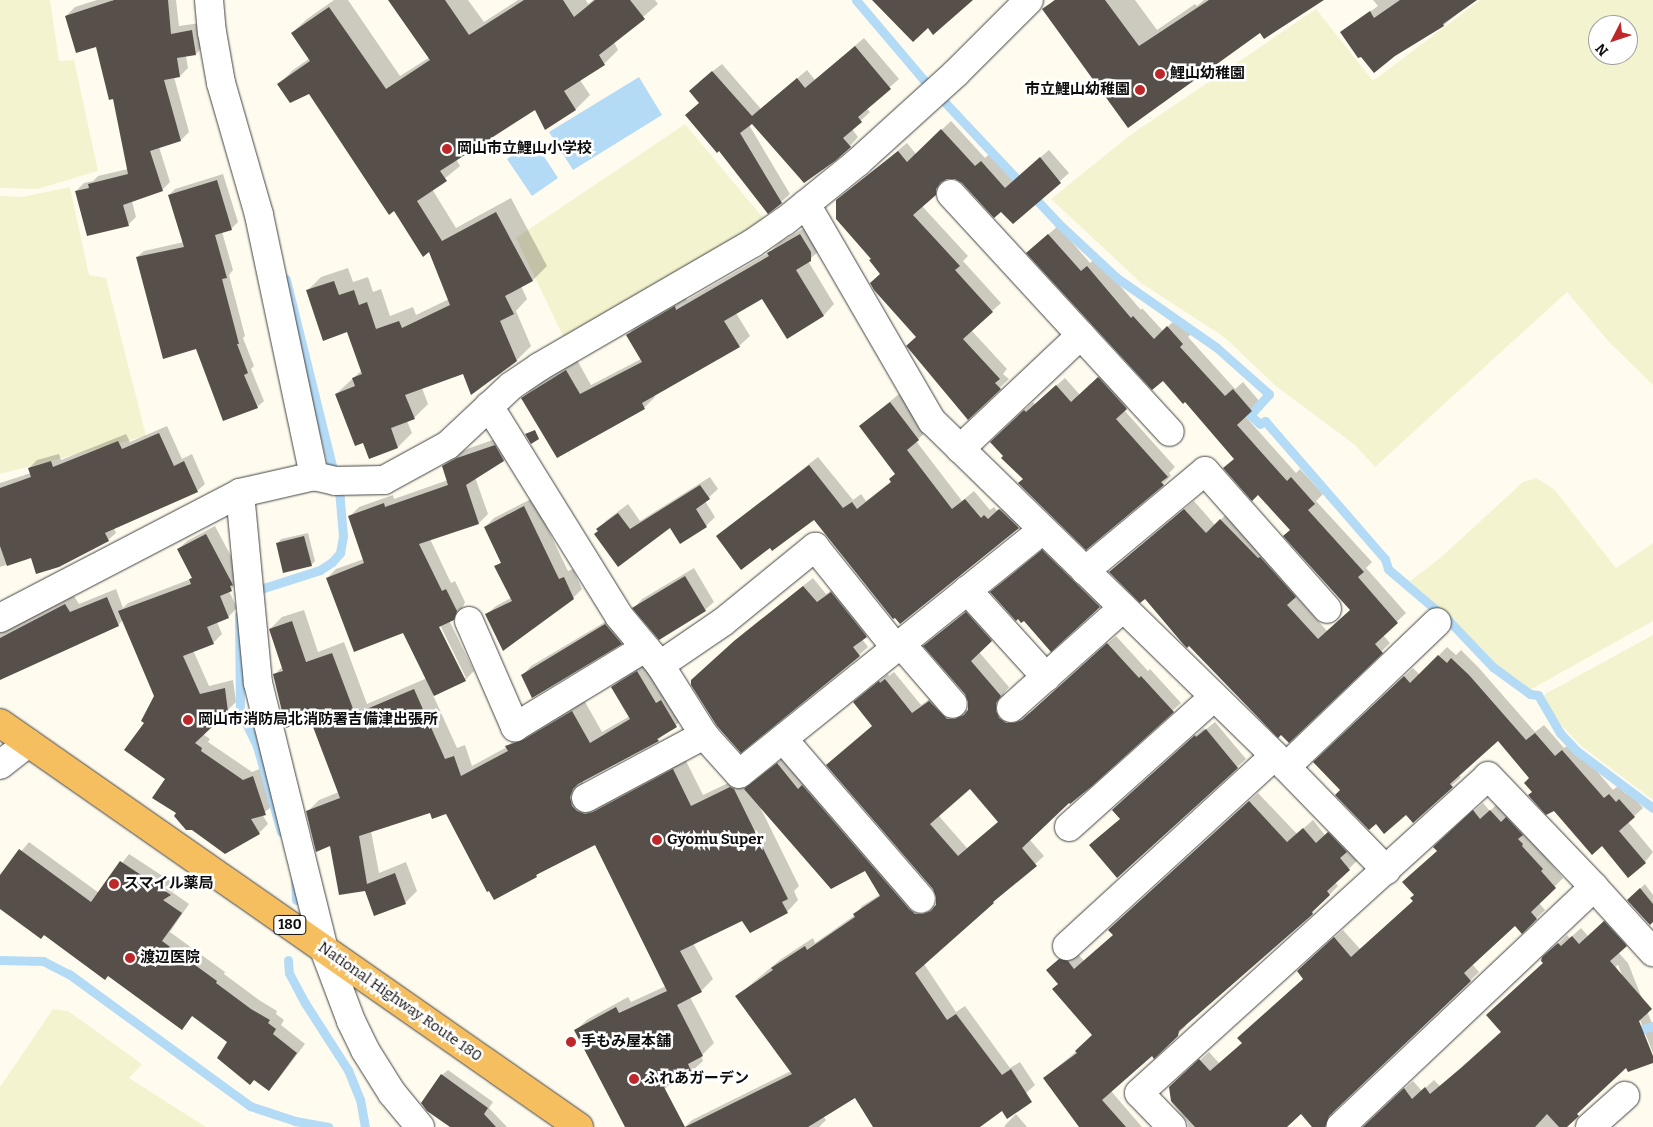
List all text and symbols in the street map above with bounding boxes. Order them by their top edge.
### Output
north arrow [1588,15,1638,65]
text: N [1592,40,1612,59]
place label: 鯉山幼稚園 [1170,65,1245,83]
marker: 鯉山幼稚園 [1154,68,1166,80]
place label: 市立鯉山幼稚園 [1025,81,1130,99]
marker: 市立鯉山幼稚園 [1134,84,1146,96]
place label: 岡山市立鯉山小学校 [457,140,592,158]
marker: 岡山市立鯉山小学校 [441,143,453,155]
place label: 岡山市消防局北消防署吉備津出張所 [198,711,438,729]
marker: 岡山市消防局北消防署吉備津出張所 [182,714,194,726]
place label: Gyomu Super [667,831,763,849]
marker: Gyomu Super [651,834,663,846]
place label: スマイル薬局 [124,875,214,893]
marker: スマイル薬局 [108,878,120,890]
road number: 180 [272,914,308,936]
street label: National Highway Route 180 [315,938,485,1066]
place label: 渡辺医院 [140,949,200,967]
marker: 渡辺医院 [124,952,136,964]
place label: 手もみ屋本舗 [581,1033,671,1051]
marker: 手もみ屋本舗 [565,1036,577,1048]
place label: ふれあガーデン [644,1070,749,1088]
marker: ふれあガーデン [628,1073,640,1085]

